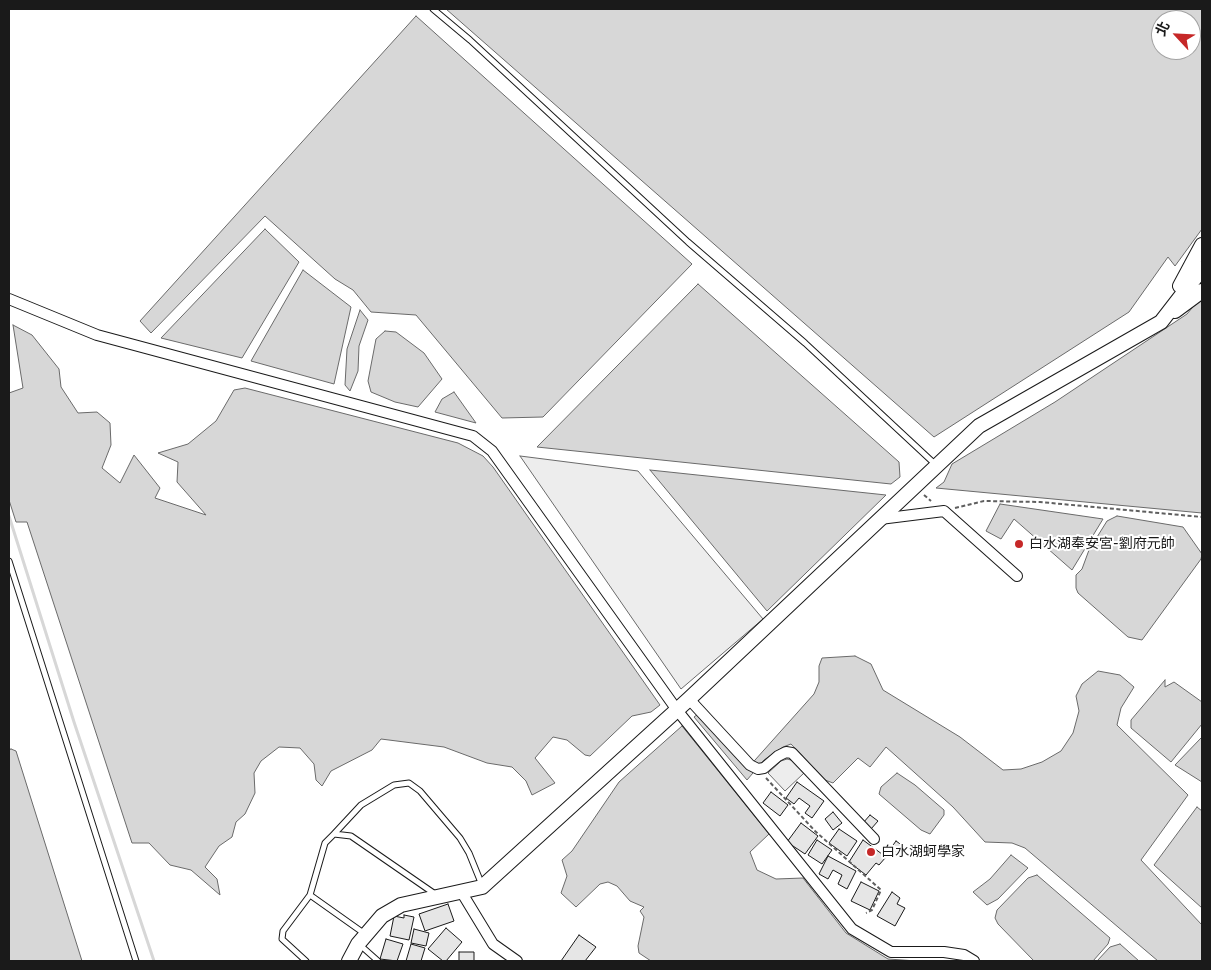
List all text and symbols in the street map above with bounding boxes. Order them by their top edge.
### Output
north arrow [1151,10,1201,60]
text: 北 [1152,19,1174,39]
place label: 白水湖奉安宮-劉府元帥 [1029,536,1175,552]
marker: 白水湖奉安宮-劉府元帥 [1013,538,1025,550]
place label: 白水湖蚵學家 [881,844,965,860]
marker: 白水湖蚵學家 [865,846,877,858]

